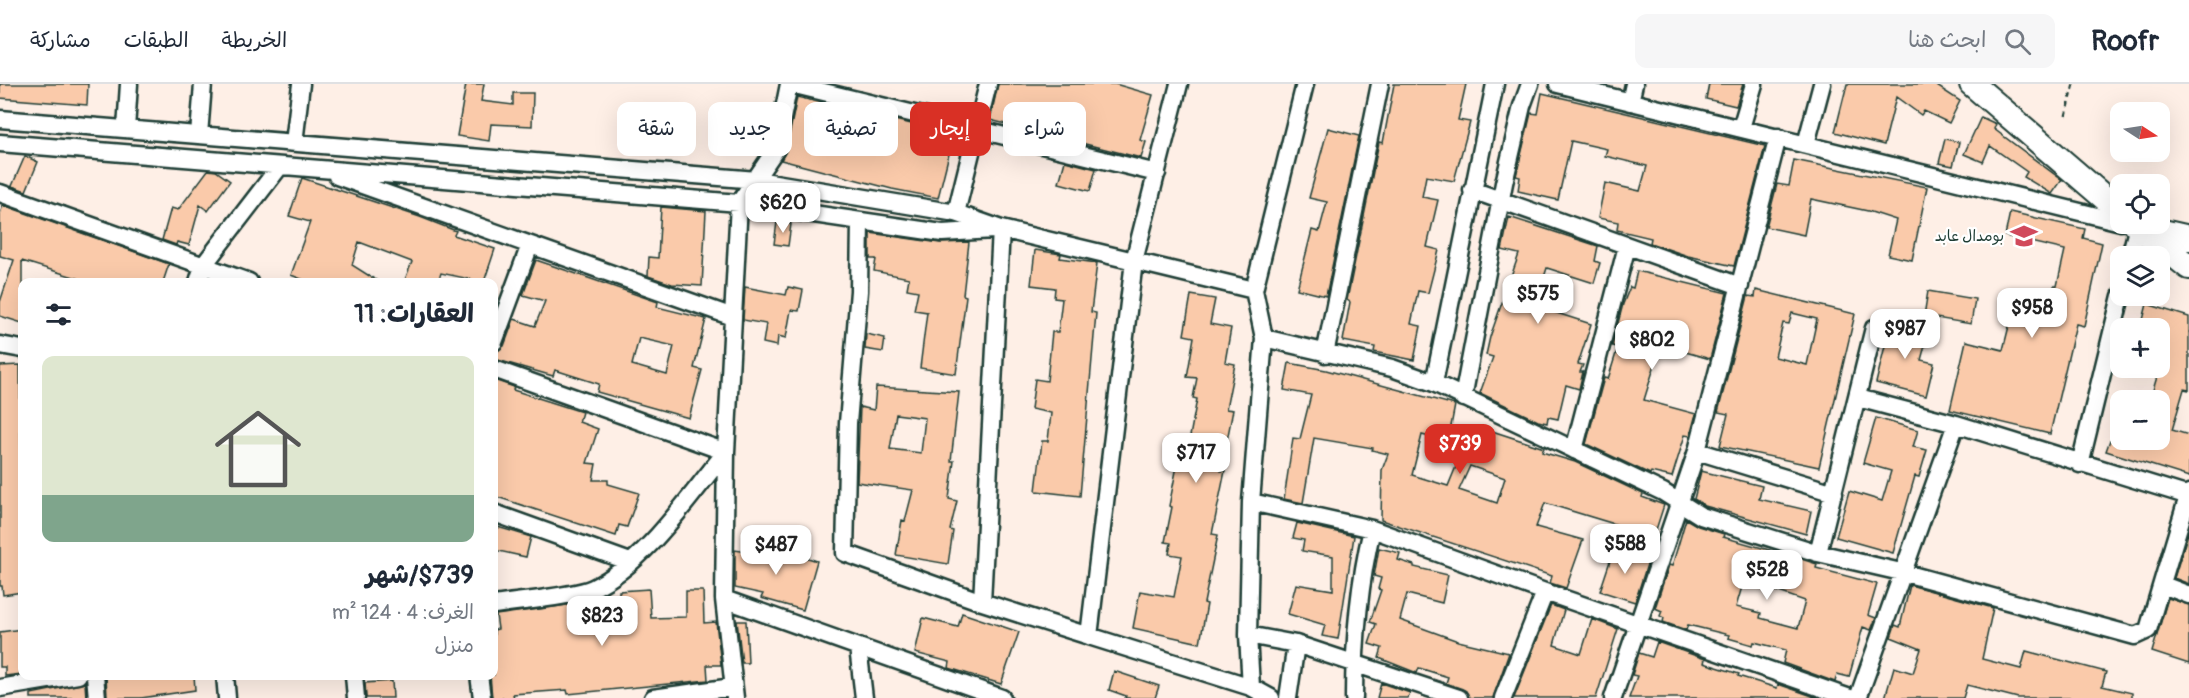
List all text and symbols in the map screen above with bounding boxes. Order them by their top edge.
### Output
search box [1635,14,2055,68]
text: Roofr [2091,24,2159,59]
icon: search [2001,25,2034,58]
text: ابحث هنا [1908,26,1986,54]
text: مشاركة [30,27,91,54]
text: الطبقات [124,27,189,54]
text: الخريطة [222,27,287,54]
chip: شقة [617,102,696,156]
chip: جديد [708,102,792,156]
chip: تصفية [804,102,898,156]
chip: إيجار [910,102,991,156]
chip: شراء [1003,102,1086,156]
north arrow [2110,102,2170,162]
map controls [2110,102,2170,450]
button: locate [2110,174,2170,234]
pin: $620 [747,183,819,234]
text: $620 [759,190,807,215]
school or university icon: بومدال عابد [2009,221,2039,251]
place label: بومدال عابد [1935,227,2004,246]
button: layers [2110,246,2170,306]
pin: $575 [1502,274,1574,325]
text: $575 [1516,281,1560,306]
pin: $958 [1996,288,2068,339]
text: $958 [2011,295,2053,320]
icon: filters [42,298,75,331]
text: العقارات: 11 [354,298,474,330]
pin: $987 [1869,309,1941,360]
text: $987 [1884,316,1926,341]
button: + [2110,318,2170,378]
pin: $802 [1616,320,1688,371]
text: $802 [1629,327,1675,352]
button: − [2110,390,2170,450]
icon: home [204,395,312,503]
pin: $739 [1424,424,1496,475]
text: $739 [1439,431,1481,456]
pin: $717 [1160,433,1232,484]
text: $717 [1176,440,1216,465]
pin: $588 [1589,524,1661,575]
pin: $487 [740,525,812,576]
text: $588 [1604,531,1646,556]
text: $487 [754,532,798,557]
pin: $528 [1731,550,1803,601]
text: $528 [1746,557,1788,582]
text: $739/شهر [366,559,474,591]
pin: $823 [566,596,638,647]
text: الغرف: 4 · 124 m² [332,600,474,625]
text: $823 [581,603,623,628]
text: منزل [435,633,474,658]

